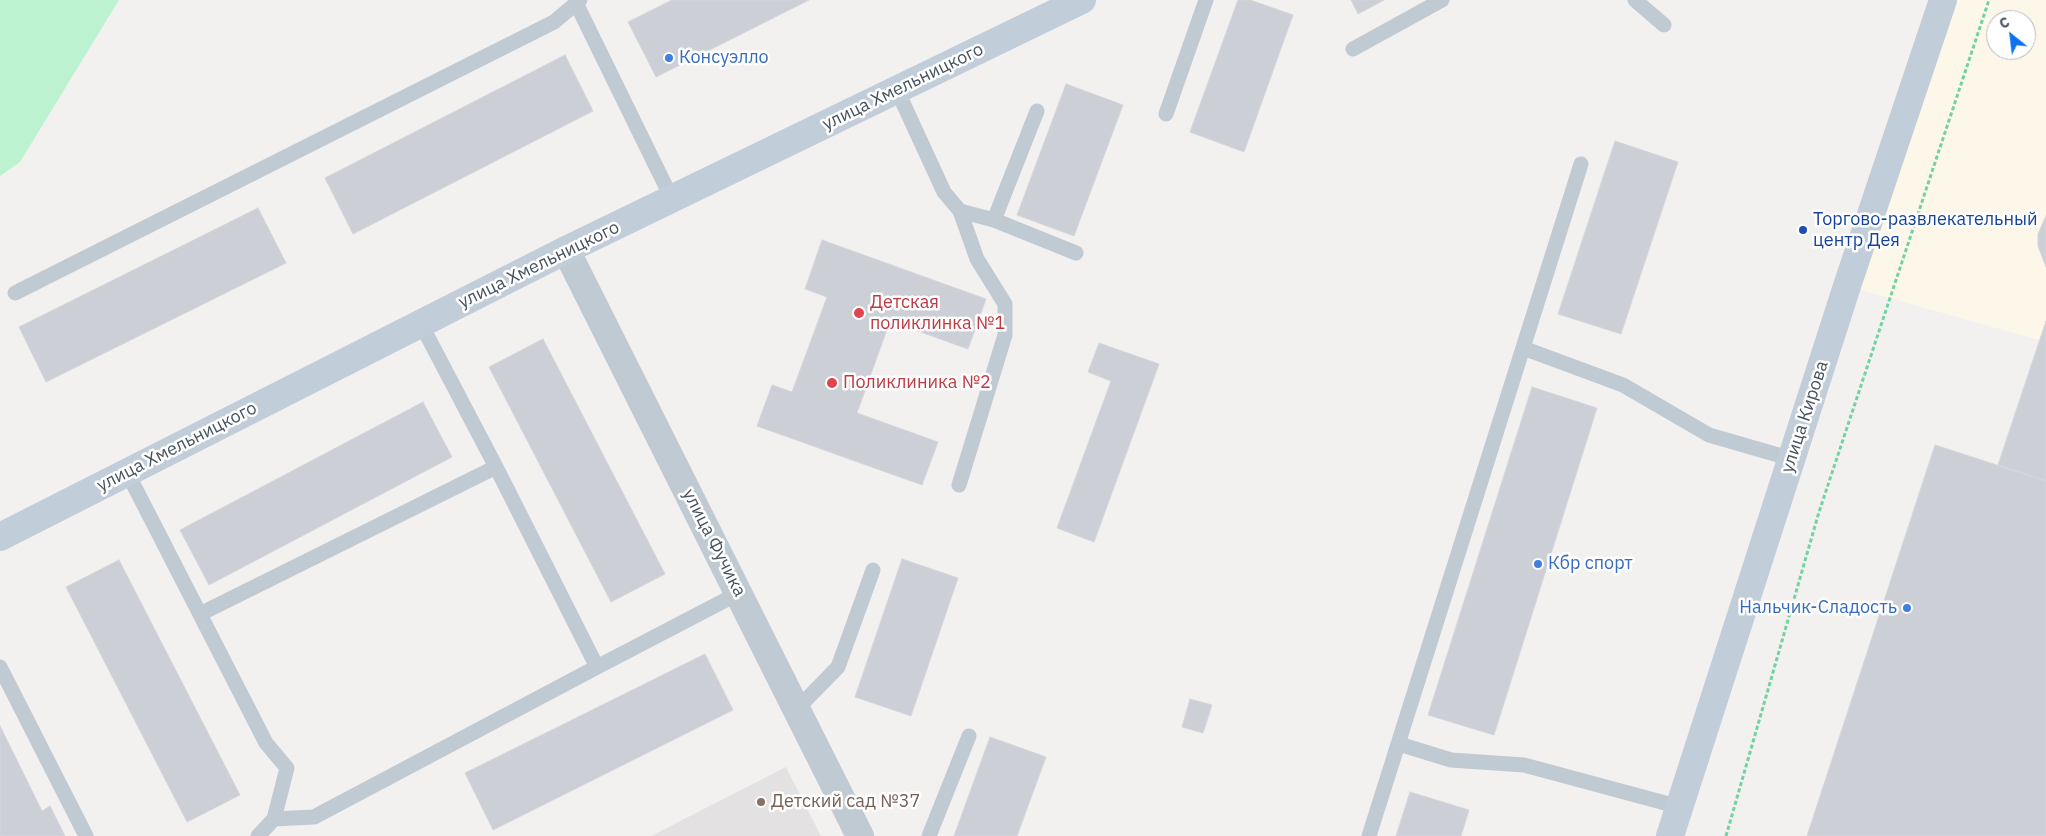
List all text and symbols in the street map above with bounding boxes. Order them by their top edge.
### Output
north arrow [1986,10,2036,60]
text: С [1996,13,2013,33]
street label: улица Хмельницкого [819,39,987,135]
place label: Консуэлло [679,47,769,69]
marker: Консуэлло [663,52,675,64]
place label: Торгово-развлекательный центр Дея [1813,209,2038,252]
street label: улица Хмельницкого [455,217,623,313]
marker: Торгово-развлекательный центр Дея [1797,224,1809,236]
place label: Детская поликлинка №1 [870,292,1005,334]
marker: Детская поликлинка №1 [852,306,866,320]
street label: улица Кирова [1777,358,1833,476]
place label: Поликлиника №2 [843,372,991,394]
marker: Поликлиника №2 [825,376,839,390]
street label: улица Хмельницкого [94,397,260,497]
street label: улица Фучика [678,486,750,600]
place label: Кбр спорт [1548,553,1633,575]
marker: Кбр спорт [1532,558,1544,570]
place label: Нальчик-Сладость [1739,597,1897,619]
marker: Нальчик-Сладость [1901,602,1913,614]
place label: Детский сад №37 [771,791,920,813]
marker: Детский сад №37 [755,796,767,808]

